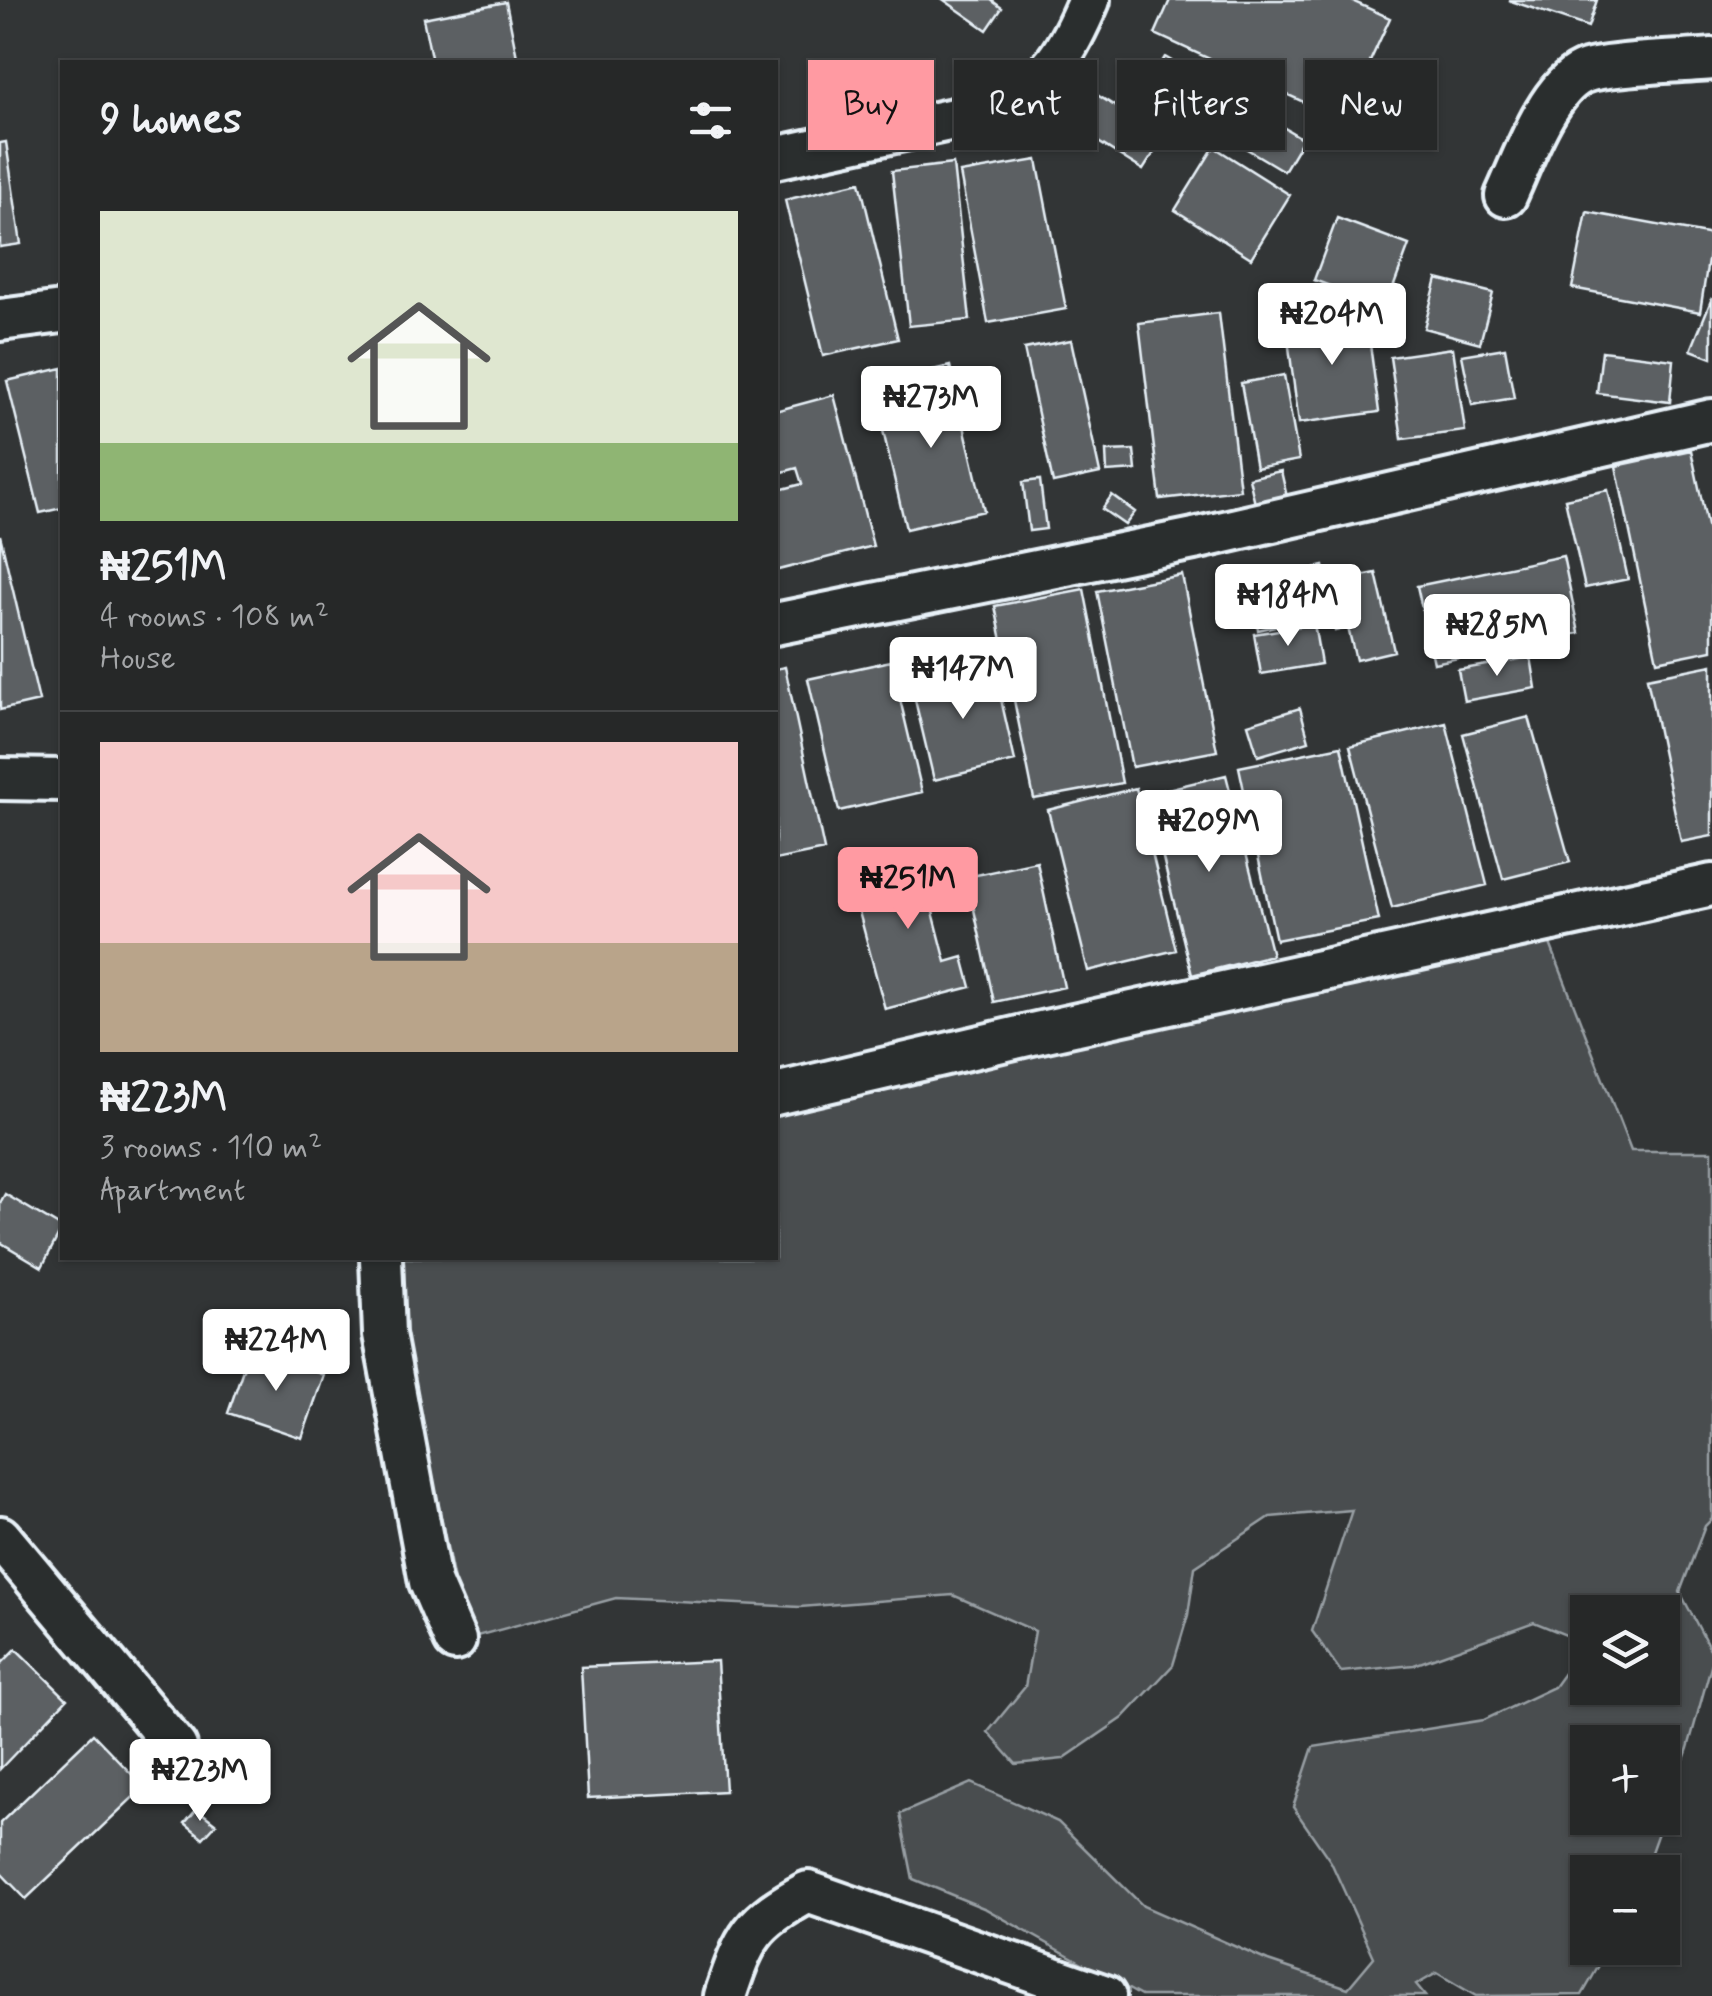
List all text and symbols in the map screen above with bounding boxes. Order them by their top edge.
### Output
chip: Buy [808,60,934,150]
chip: Rent [954,60,1097,150]
chip: Filters [1117,60,1285,150]
chip: New [1305,60,1437,150]
text: 9 homes [100,93,242,148]
icon: filters [683,93,738,148]
icon: home [329,276,509,456]
pin: ₦204M [1262,283,1402,368]
text: ₦204M [1280,294,1384,336]
pin: ₦273M [861,366,1001,451]
text: ₦273M [883,377,979,419]
text: ₦251M [100,541,226,596]
pin: ₦184M [1218,564,1358,649]
text: ₦184M [1237,575,1339,617]
pin: ₦285M [1427,594,1567,679]
text: 4 rooms · 108 m² [100,596,329,638]
text: ₦285M [1446,605,1548,647]
pin: ₦147M [893,637,1033,722]
text: House [100,638,176,680]
text: ₦147M [912,648,1014,690]
pin: ₦209M [1139,790,1279,875]
text: ₦209M [1158,801,1260,843]
icon: home [329,807,509,987]
pin: ₦251M [838,847,978,932]
text: ₦251M [860,858,956,900]
text: ₦223M [100,1072,227,1127]
text: 3 rooms · 110 m² [100,1127,322,1169]
text: Apartment [100,1169,245,1211]
pin: ₦224M [206,1309,346,1394]
text: ₦224M [225,1320,327,1362]
map controls [1570,1595,1680,1965]
button: layers [1570,1595,1680,1705]
button: + [1570,1725,1680,1835]
pin: ₦223M [130,1739,270,1824]
text: ₦223M [152,1750,248,1792]
button: − [1570,1855,1680,1965]

